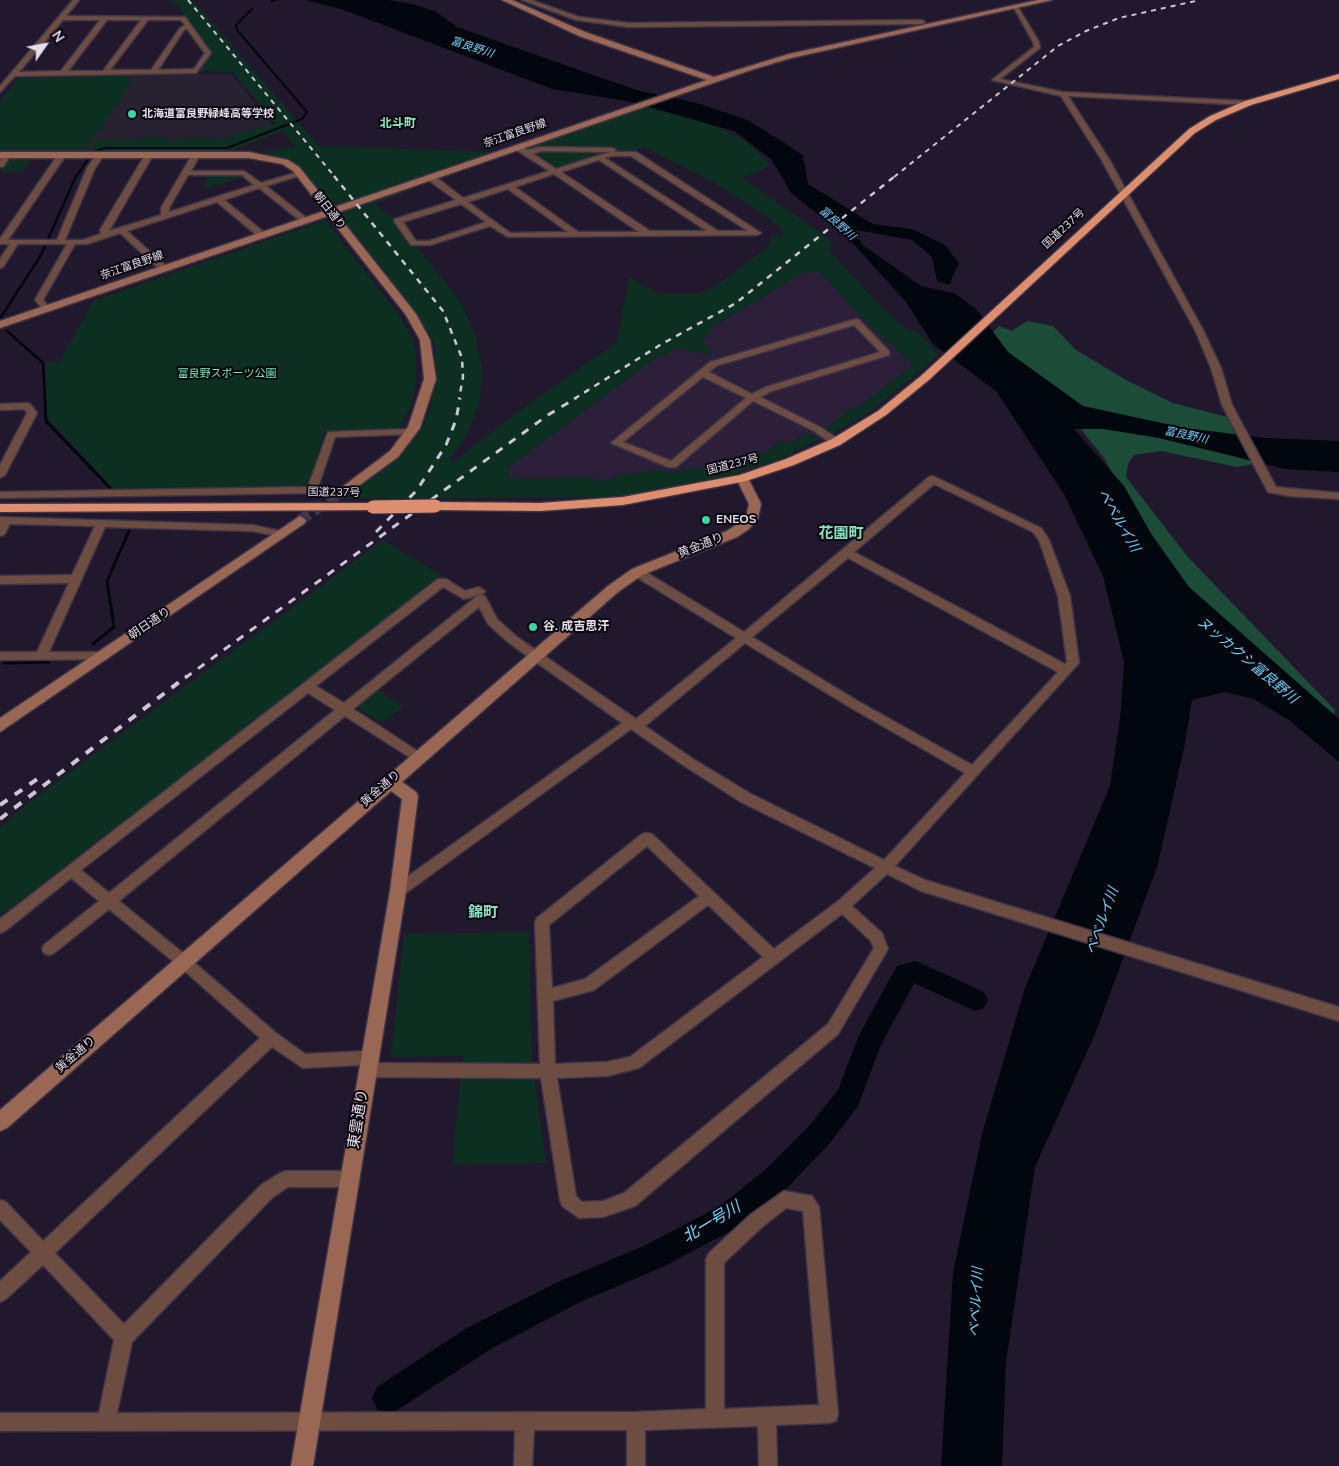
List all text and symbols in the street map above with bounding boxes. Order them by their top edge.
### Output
north arrow [20,20,70,70]
text: N [47,27,69,46]
water label: 富良野川 [449,35,495,61]
place label: 北海道富良野緑峰高等学校 [142,107,274,121]
marker: 北海道富良野緑峰高等学校 [126,108,138,120]
district label: 北斗町 [380,117,416,131]
street label: 奈江富良野線 [482,117,548,151]
street label: 朝日通り [310,190,348,232]
water label: 富良野川 [816,204,858,244]
street label: 国道237号 [1040,206,1088,252]
street label: 奈江富良野線 [99,249,165,283]
park label: 富良野スポーツ公園 [178,367,276,381]
water label: 富良野川 [1163,425,1209,447]
street label: 国道237号 [706,452,760,478]
street label: 国道237号 [307,486,361,500]
water label: ベベルイ川 [1093,486,1143,556]
place label: ENEOS [716,513,756,527]
marker: ENEOS [700,514,712,526]
district label: 花園町 [819,525,863,543]
street label: 黄金通り [676,530,726,562]
street label: 朝日通り [126,605,174,643]
water label: ヌッカクシ富良野川 [1193,614,1301,708]
place label: 谷. 成吉思汗 [543,620,609,634]
marker: 谷. 成吉思汗 [527,621,539,633]
street label: 黄金通り [358,768,404,810]
water label: ベベルイ川 [1083,885,1123,957]
district label: 錦町 [468,904,498,922]
street label: 黄金通り [53,1034,99,1076]
street label: 東雲通り [345,1088,373,1150]
water label: 北一号川 [680,1198,744,1248]
water label: ベベルイ川 [967,1267,987,1337]

